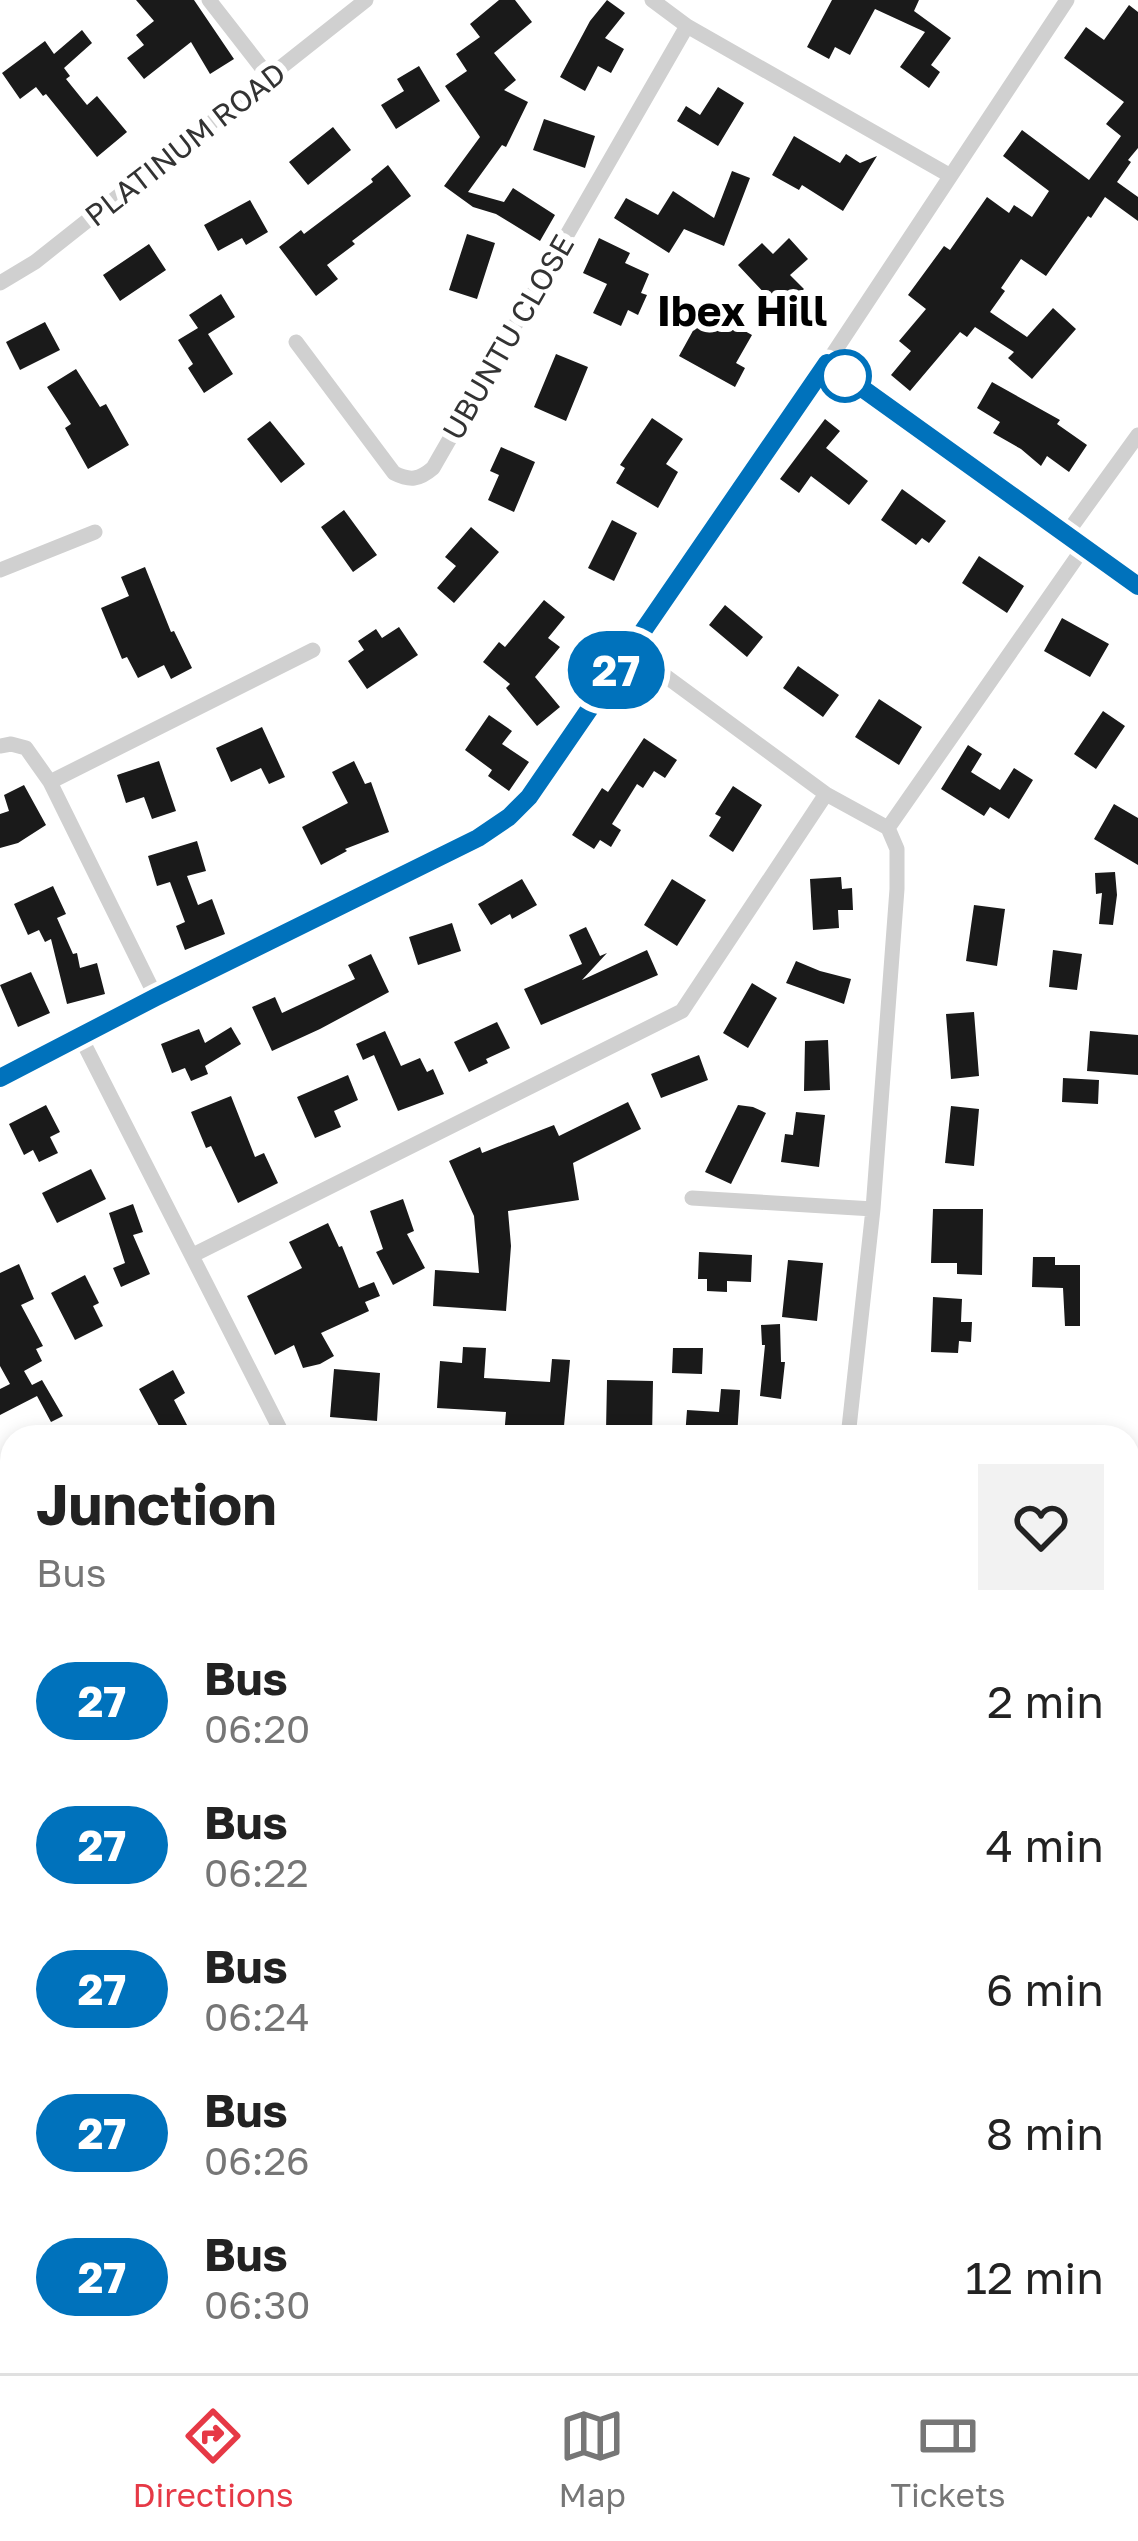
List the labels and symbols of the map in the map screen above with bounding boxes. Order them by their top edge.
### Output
street label: PLATINUM ROAD [78,55,292,233]
street label: UBUNTU CLOSE [435,228,581,446]
district label: Ibex Hill [657,285,827,335]
unlabelled marker [820,351,870,401]
line badge: 27 [562,631,670,709]

